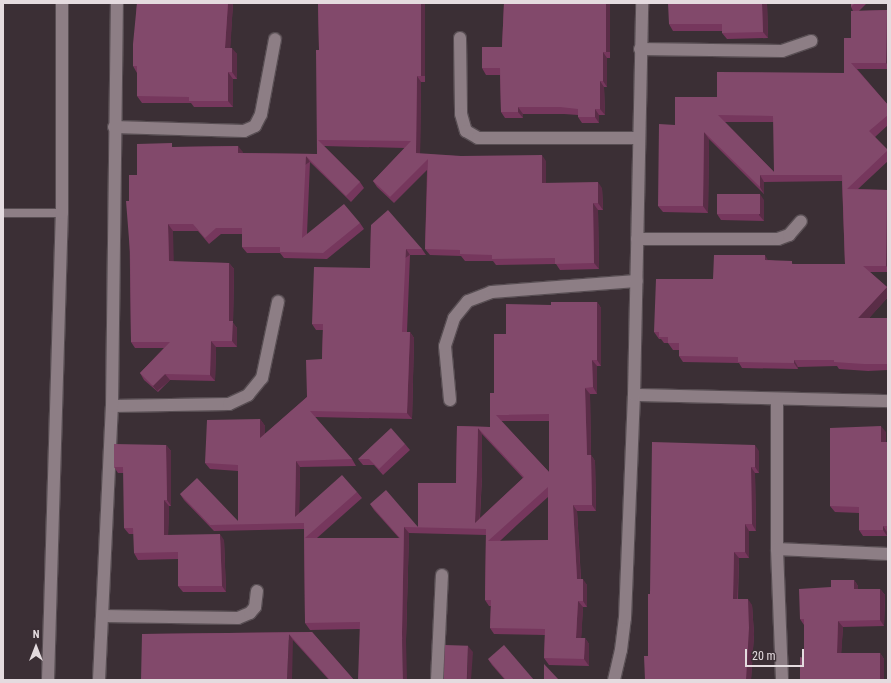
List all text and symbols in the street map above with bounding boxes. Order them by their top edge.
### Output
north arrow [16,627,56,667]
text: N [33,628,39,641]
scale bar [747,641,806,667]
text: 20 m [752,649,776,663]

